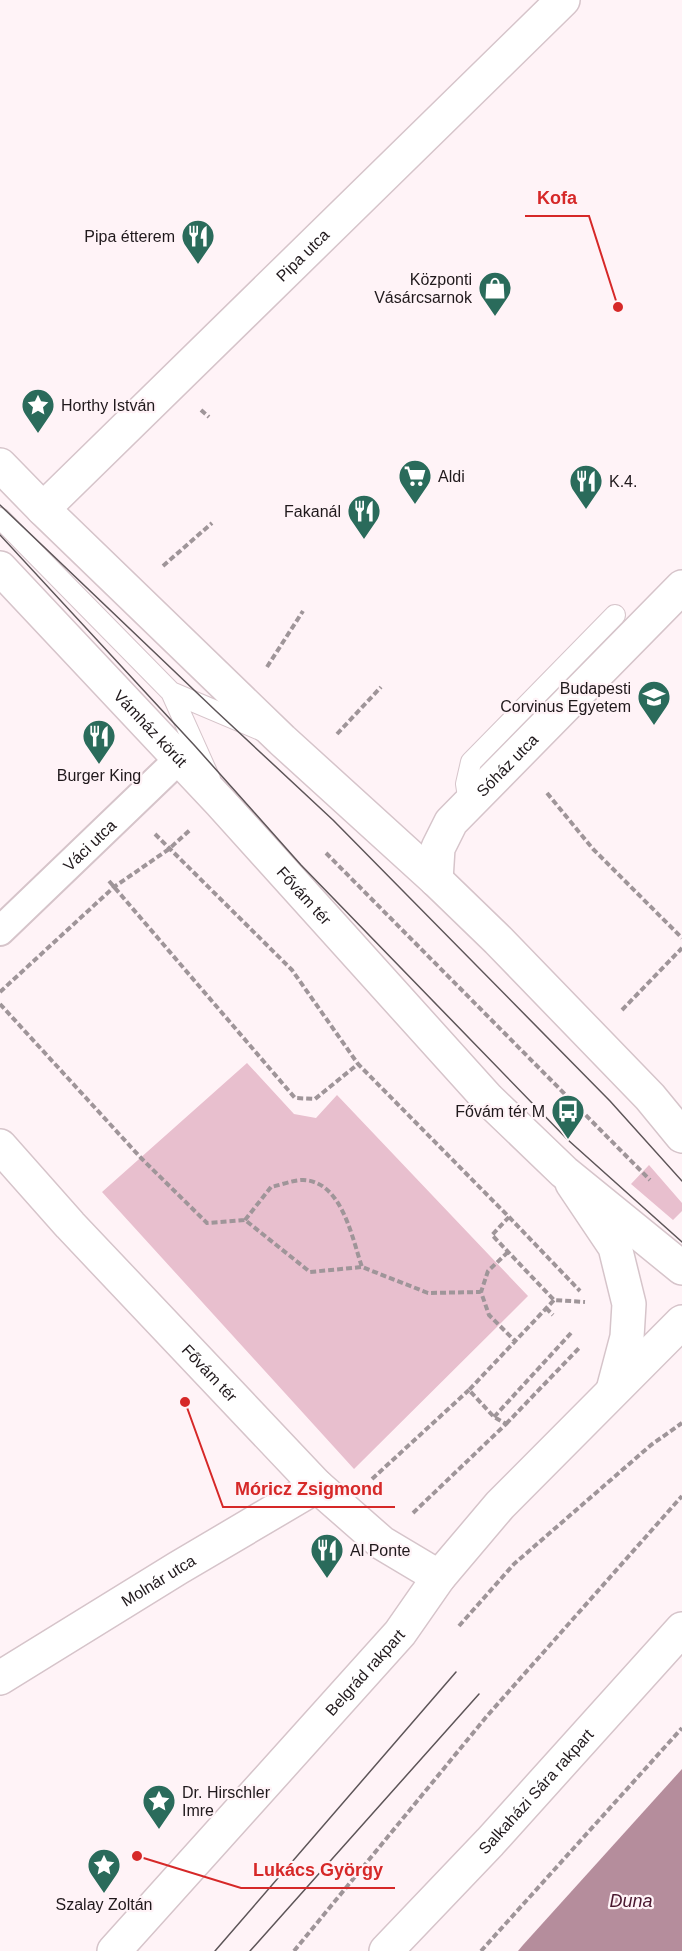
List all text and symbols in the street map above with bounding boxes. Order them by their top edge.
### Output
callout: Kofa [525,180,589,216]
text: Kofa [537,188,578,208]
restaurant icon: Pipa étterem [180,218,216,265]
street label: Pipa utca [273,226,332,285]
place label: Pipa étterem [84,228,175,245]
shop icon: Központi Vásárcsarnok [477,270,513,317]
place label: Központi Vásárcsarnok [374,271,473,306]
place icon: Horthy István [20,387,56,434]
place label: Horthy István [61,397,155,414]
supermarket icon: Aldi [397,458,433,505]
restaurant icon: K.4. [568,463,604,510]
place label: Aldi [438,468,465,485]
place label: K.4. [609,473,637,490]
restaurant icon: Fakanál [346,493,382,540]
place label: Fakanál [284,503,341,520]
school or university icon: Budapesti Corvinus Egyetem [636,679,672,726]
place label: Budapesti Corvinus Egyetem [500,680,631,715]
street label: Vámház körút [111,686,191,770]
restaurant icon: Burger King [81,718,117,765]
street label: Sóház utca [473,730,541,800]
place label: Burger King [57,767,141,784]
street label: Váci utca [60,816,119,874]
street label: Fővám tér [274,863,335,928]
bus stop icon: Fővám tér M [550,1093,586,1140]
place label: Fővám tér M [455,1103,545,1120]
street label: Fővám tér [179,1341,241,1405]
callout: Móricz Zsigmond [223,1471,395,1507]
text: Móricz Zsigmond [235,1479,383,1499]
restaurant icon: Al Ponte [309,1532,345,1579]
place label: Al Ponte [350,1542,411,1559]
street label: Molnár utca [118,1551,198,1609]
street label: Belgrád rakpart [322,1625,408,1719]
street label: Salkaházi Sára rakpart [475,1725,597,1857]
place icon: Dr. Hirschler Imre [141,1783,177,1830]
place label: Dr. Hirschler Imre [182,1784,271,1819]
place icon: Szalay Zoltán [86,1847,122,1894]
callout: Lukács György [241,1852,395,1888]
text: Lukács György [253,1860,383,1880]
water label: Duna [609,1891,653,1911]
place label: Szalay Zoltán [56,1896,152,1913]

